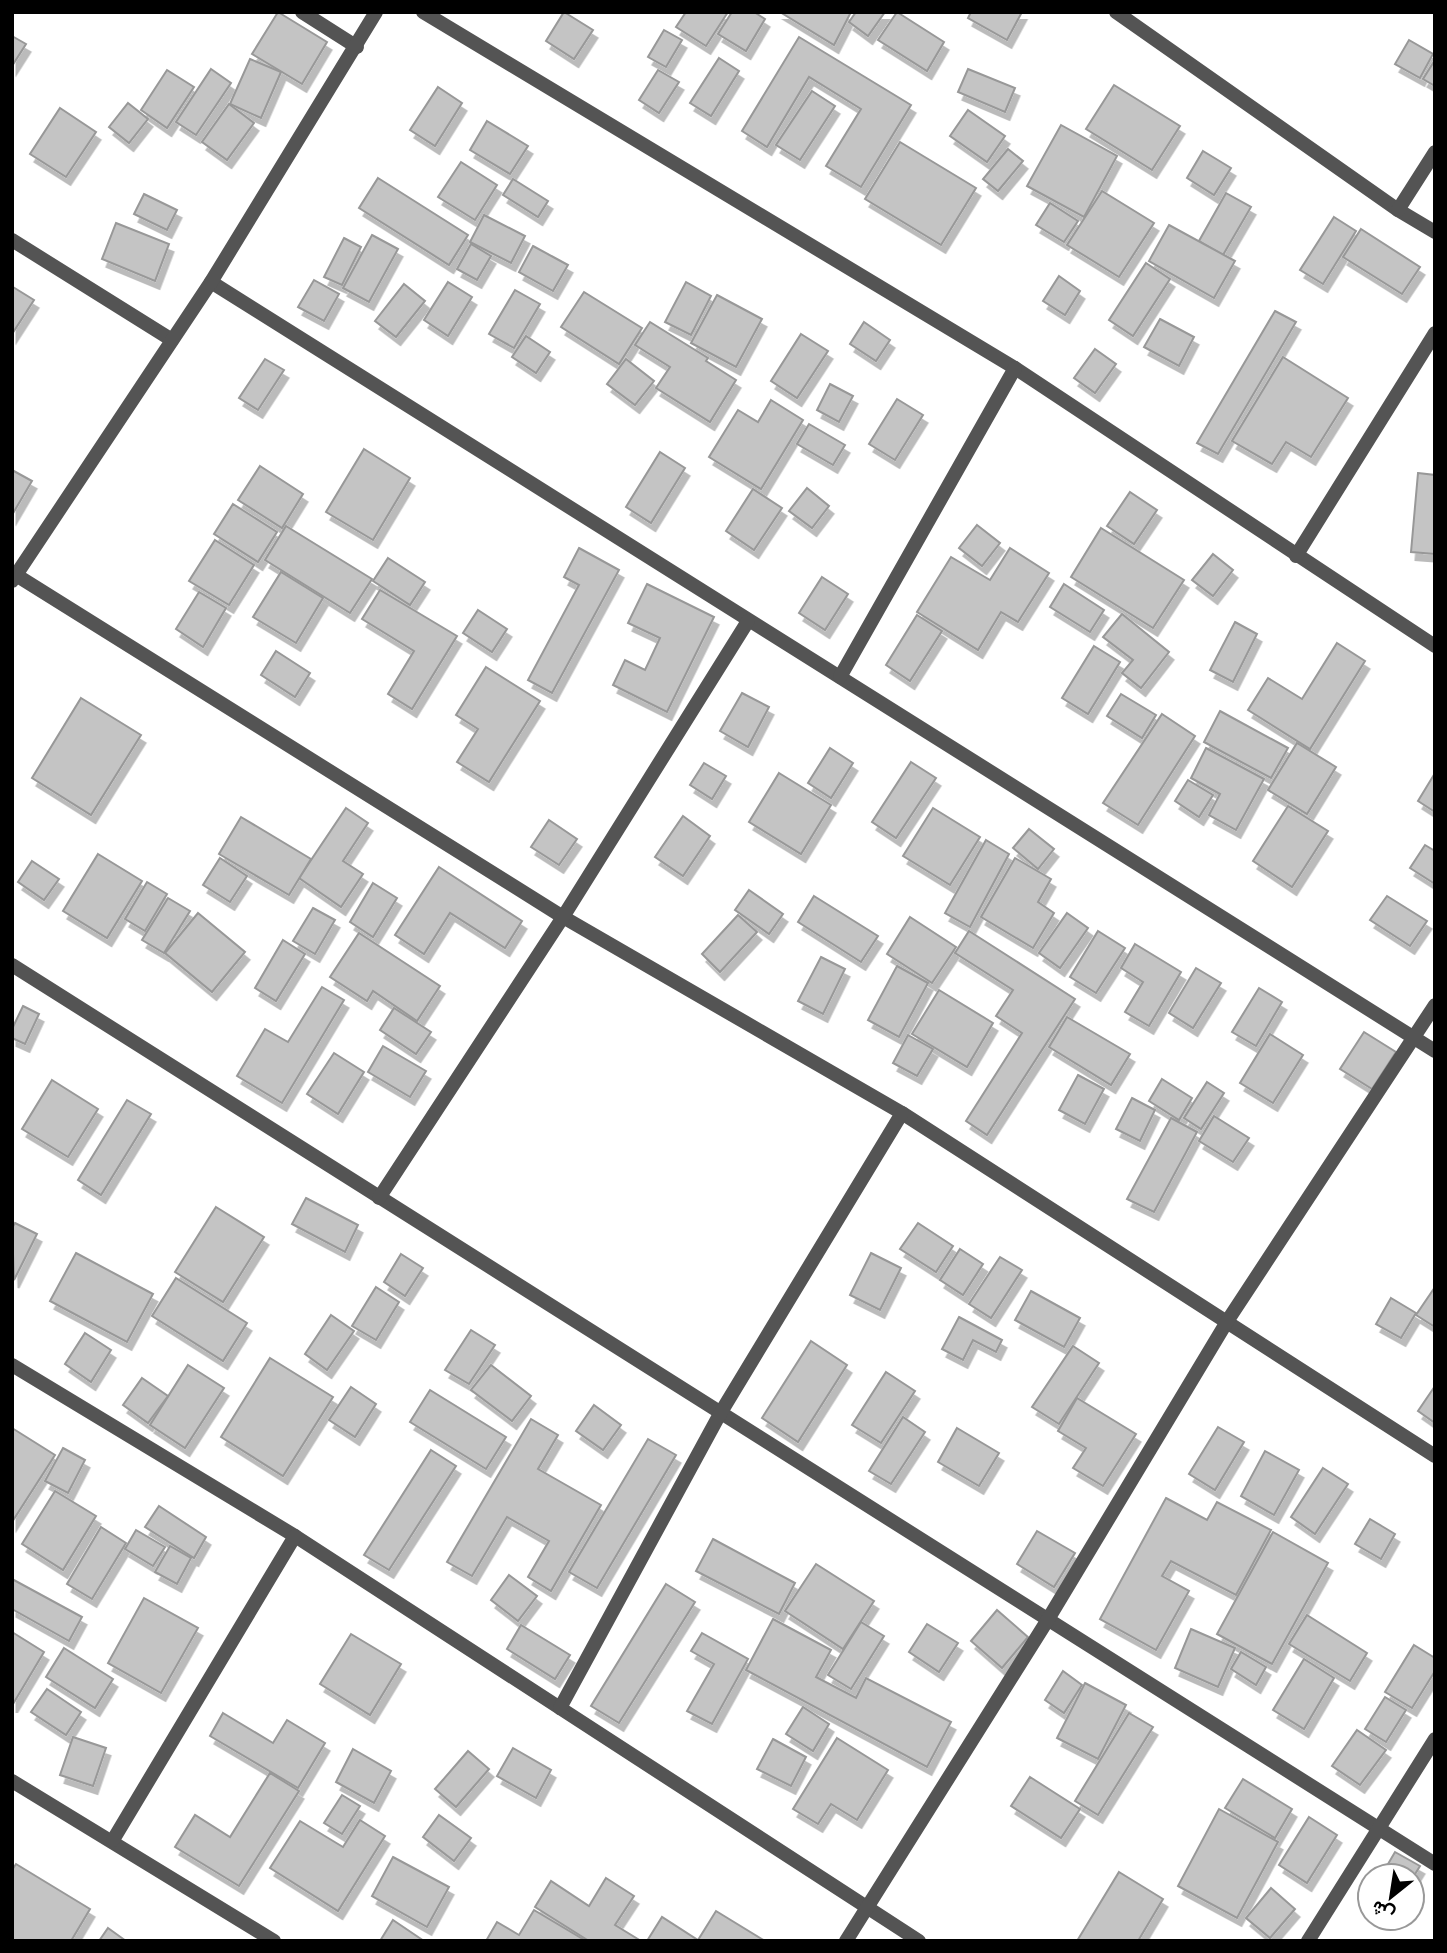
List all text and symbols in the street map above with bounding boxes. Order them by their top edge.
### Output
north arrow [1356,1862,1426,1932]
text: ش [1367,1896,1398,1926]

